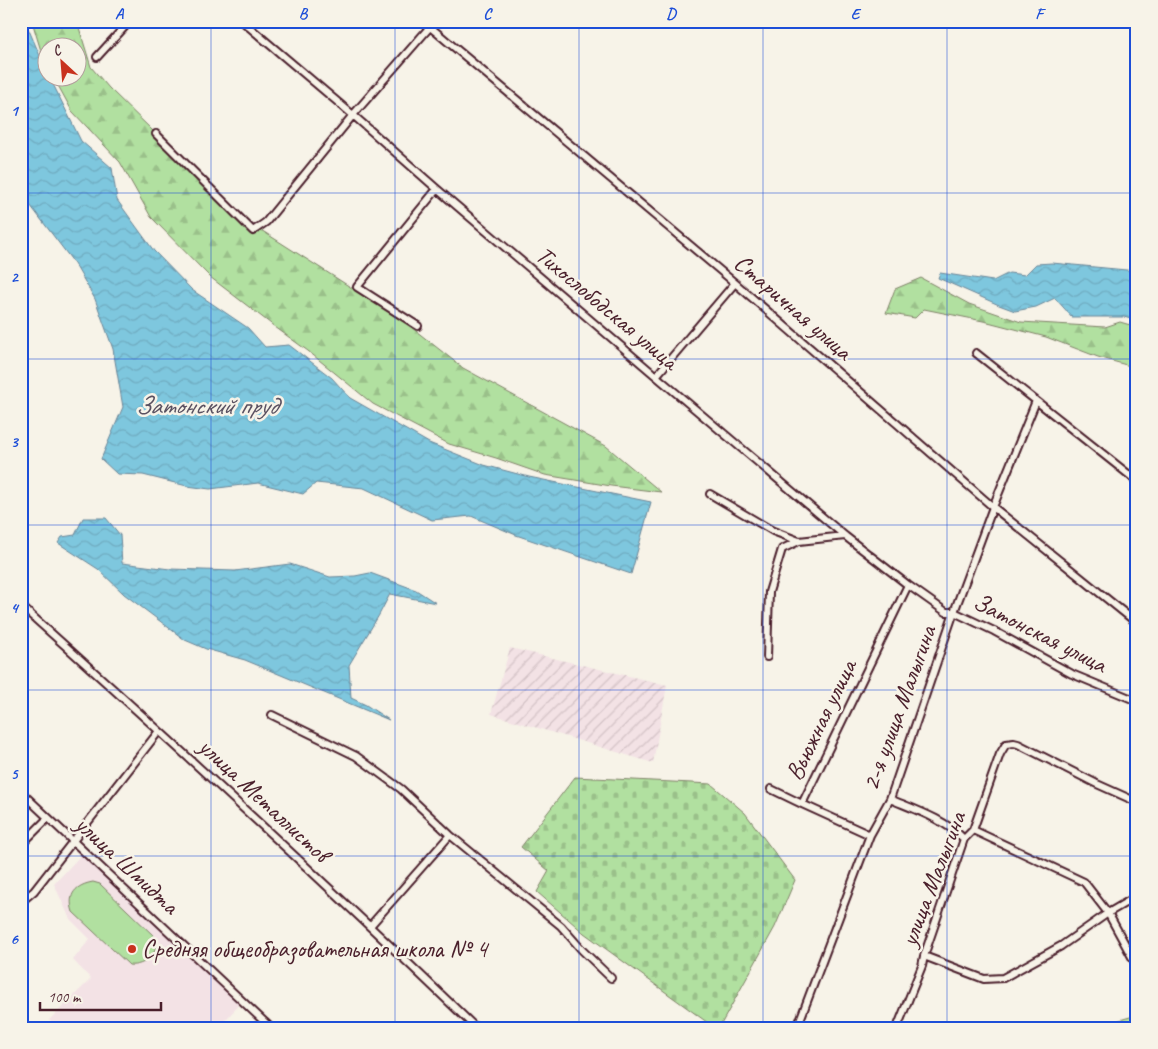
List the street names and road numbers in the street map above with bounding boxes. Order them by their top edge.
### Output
street label: Тихослободская улица [529,239,687,379]
street label: Старичная улица [727,247,860,368]
street label: Затонская улица [968,586,1114,681]
street label: 2-я улица Малыгина [854,619,944,795]
street label: Вьюжная улица [778,652,865,785]
street label: улица Металлистов [190,730,340,872]
street label: улица Малыгина [892,805,974,953]
street label: улица Шмидта [67,807,187,923]

